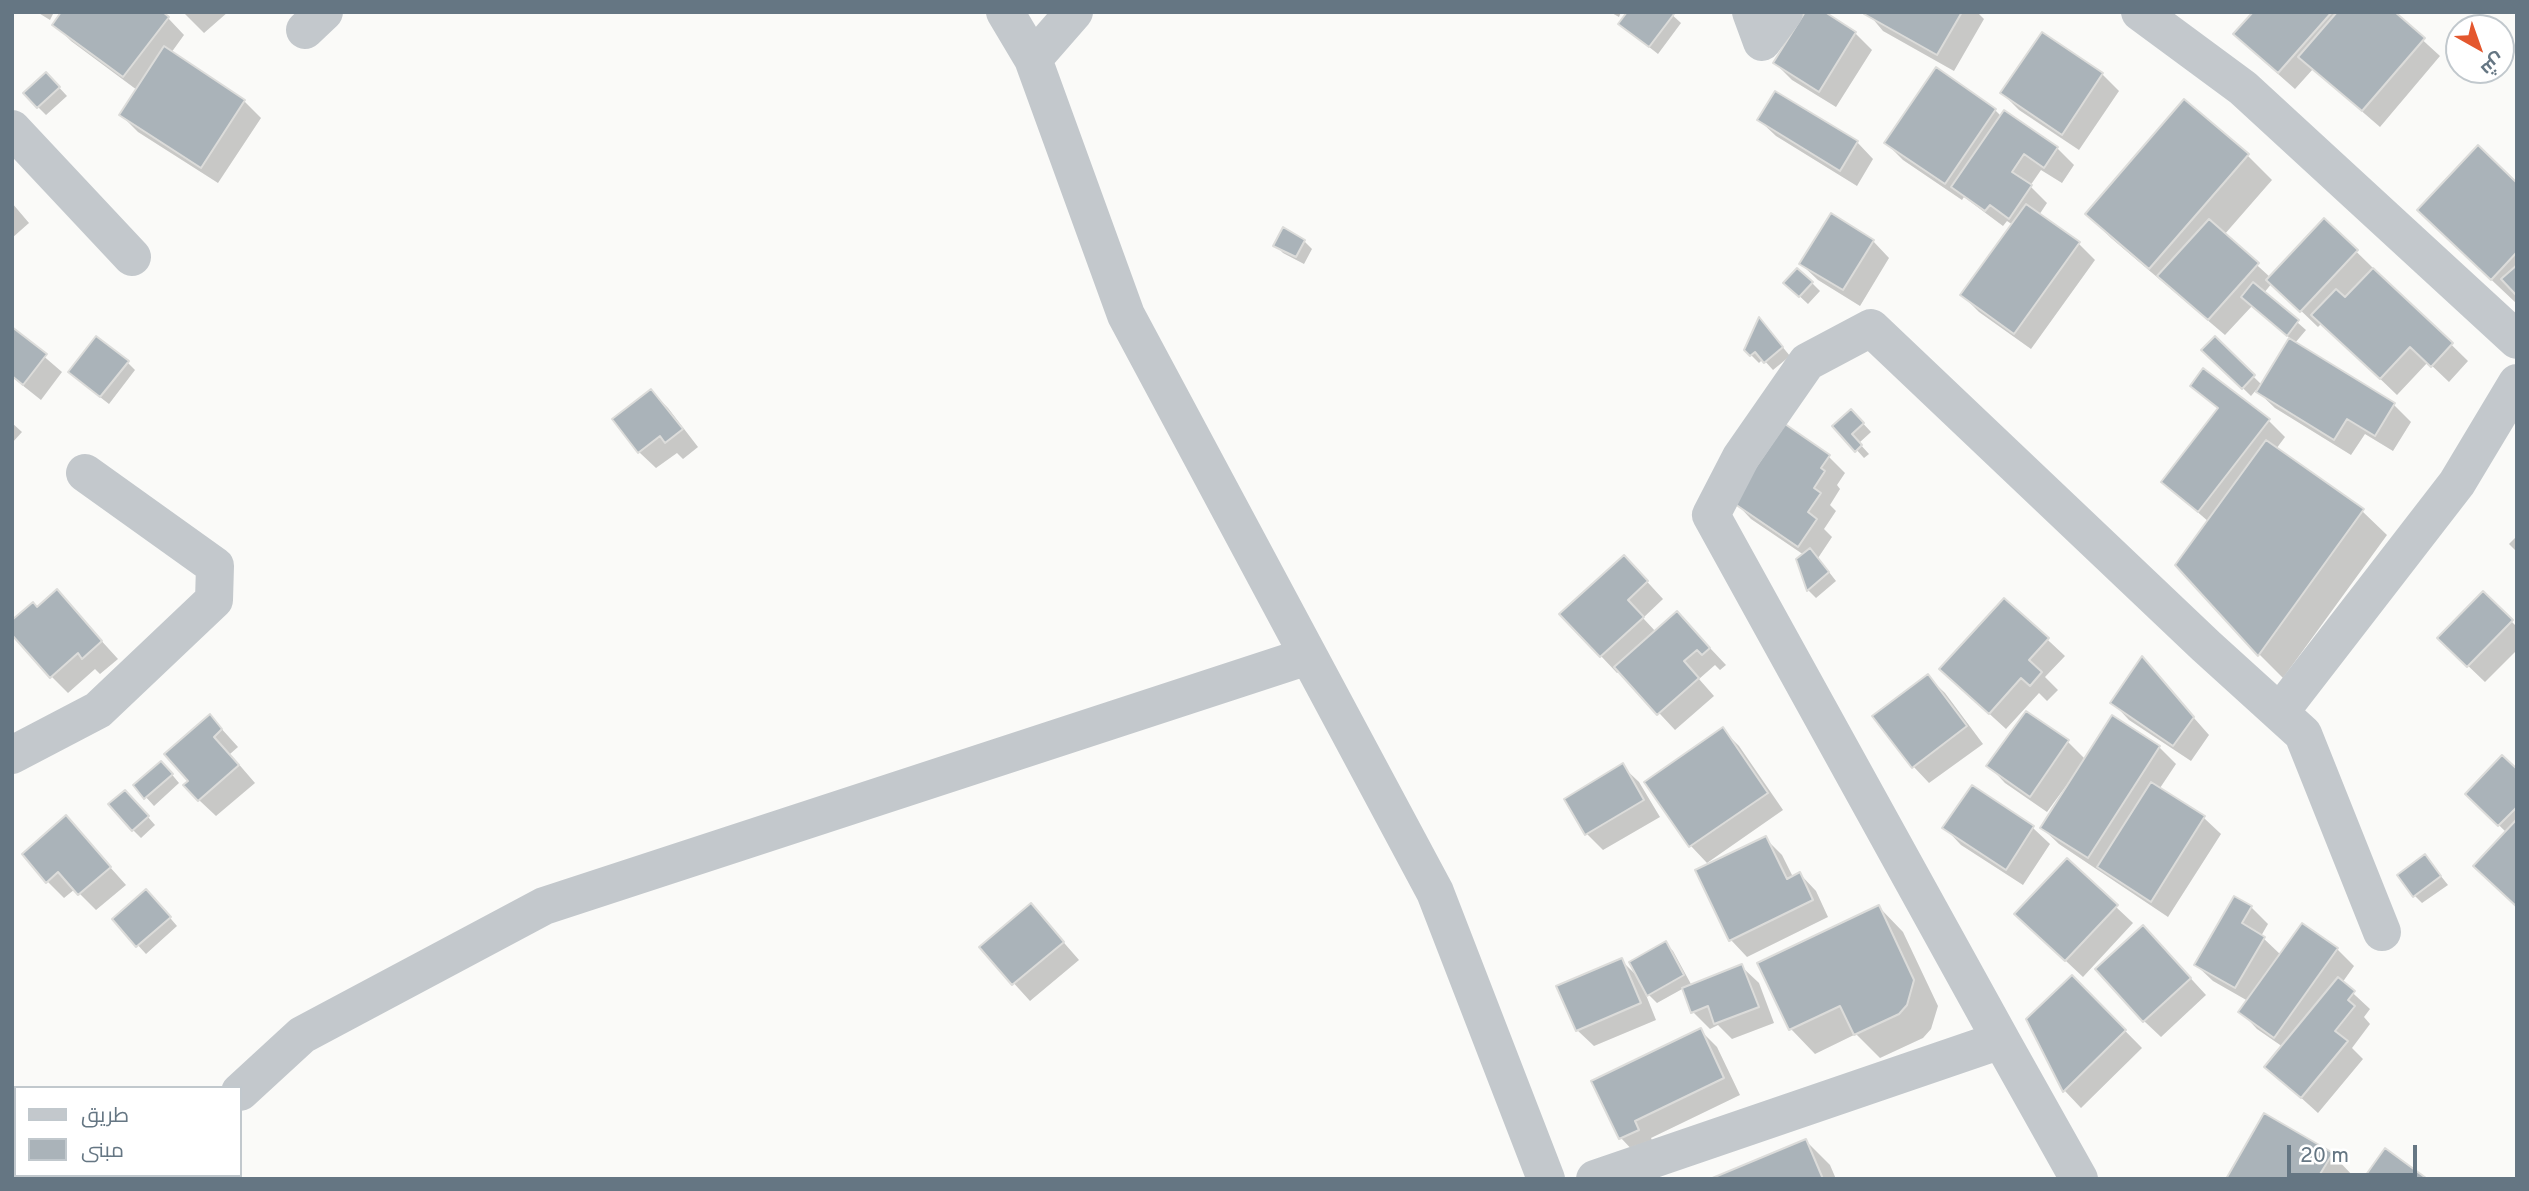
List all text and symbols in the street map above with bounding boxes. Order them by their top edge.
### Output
north arrow [2445,14,2515,84]
text: ش [2475,47,2509,81]
legend [14,1086,242,1177]
text: طريق [81,1103,129,1130]
scale bar [2291,1132,2420,1176]
text: مبنى [81,1138,124,1165]
text: 20 m [2300,1143,2349,1170]

